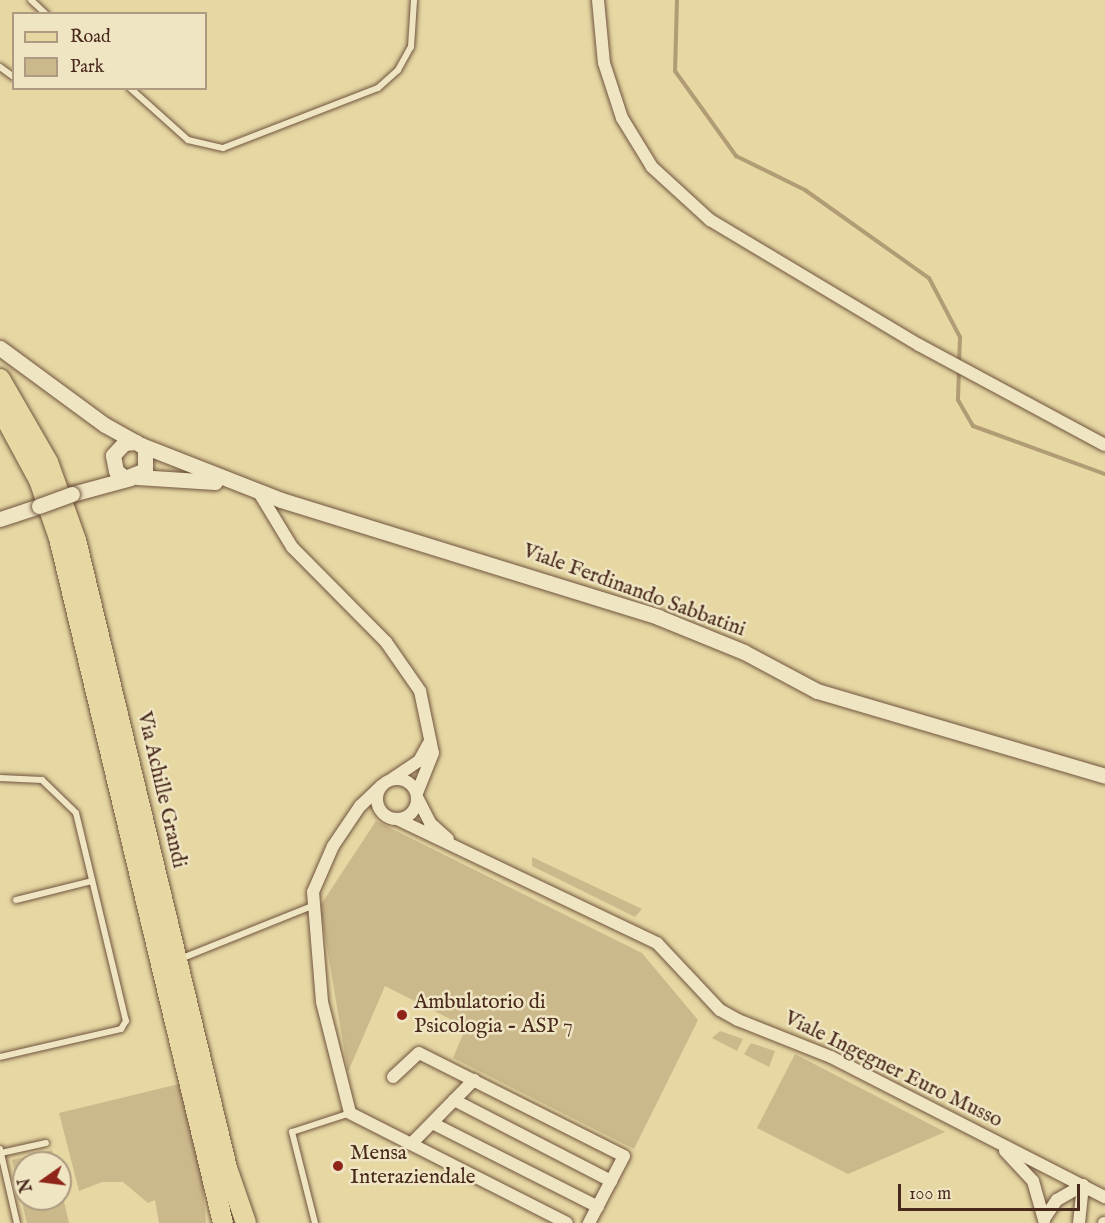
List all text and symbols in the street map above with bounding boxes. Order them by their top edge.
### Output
legend [12,12,207,90]
text: Road [70,26,111,49]
text: Park [70,56,104,79]
street label: Viale Ferdinando Sabbatini [519,539,749,643]
street label: Via Achille Grandi [131,709,191,871]
place label: Ambulatorio di Psicologia - ASP 7 [414,990,573,1040]
street label: Viale Ingegner Euro Musso [780,1006,1006,1134]
marker: Ambulatorio di Psicologia - ASP 7 [395,1008,409,1022]
place label: Mensa Interaziendale [350,1141,475,1191]
north arrow [12,1151,72,1211]
marker: Mensa Interaziendale [331,1159,345,1173]
scale bar [901,1172,1082,1210]
text: N [15,1176,38,1194]
text: 100 m [909,1183,951,1206]

